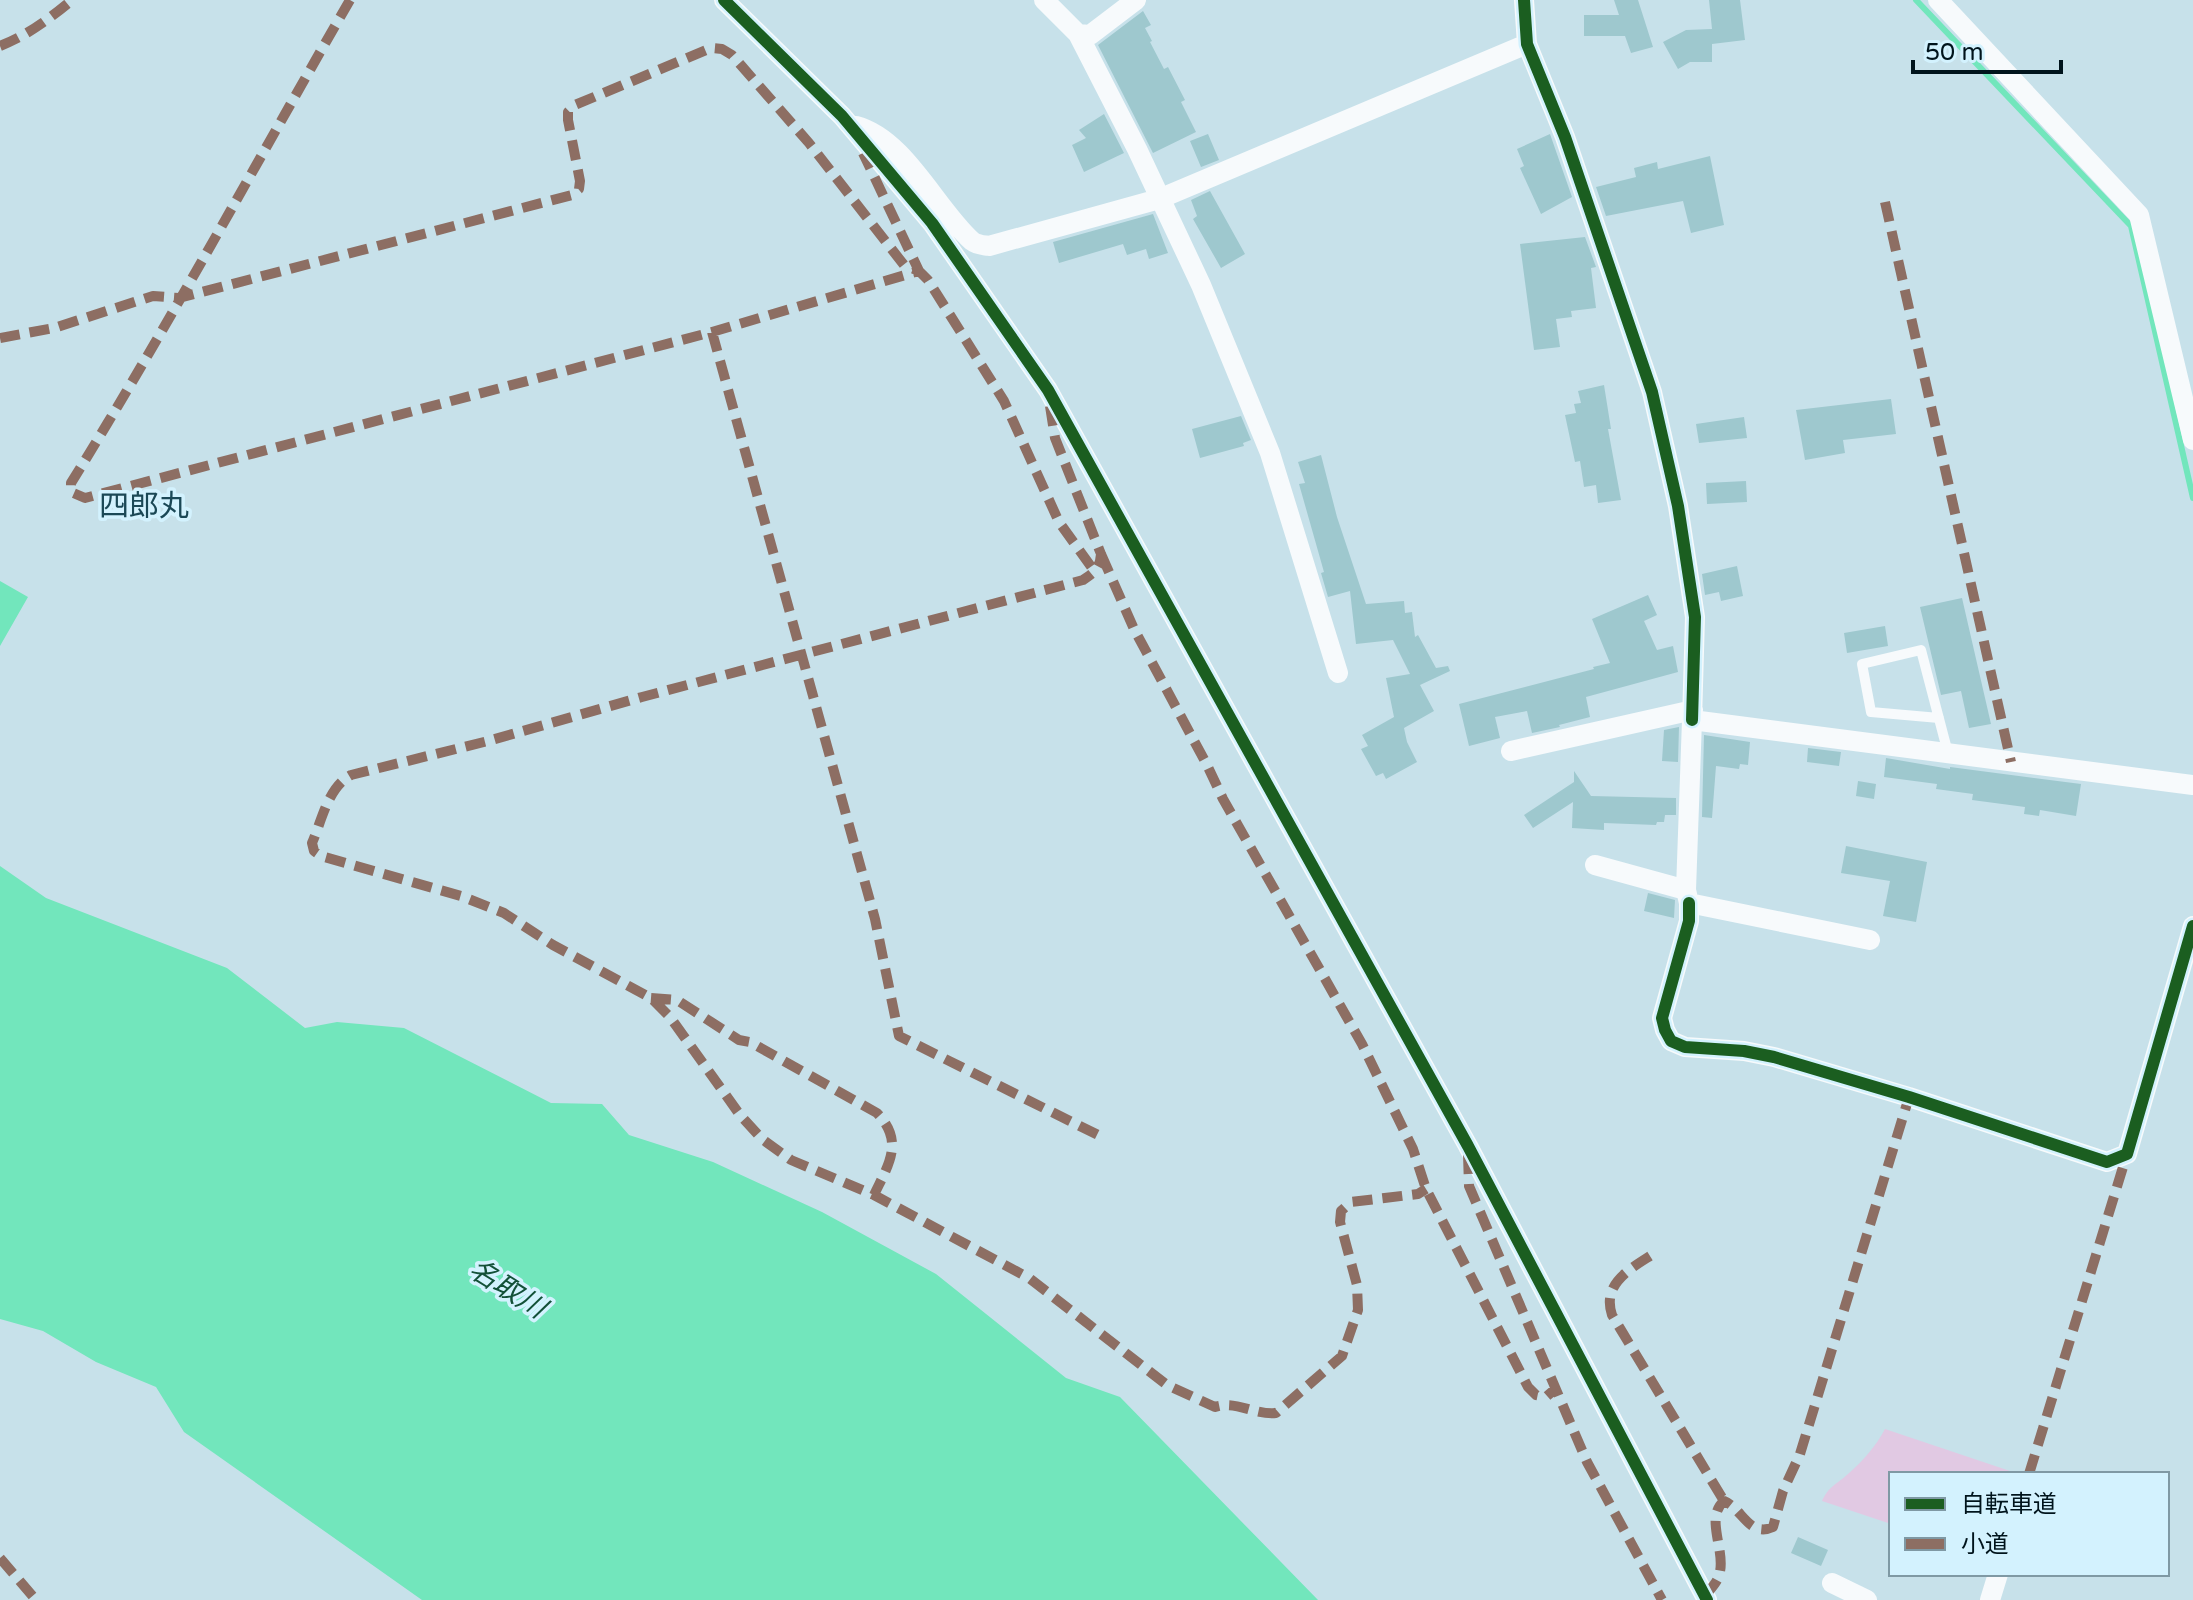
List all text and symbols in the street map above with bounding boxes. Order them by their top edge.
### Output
scale bar [1913,24,2061,74]
text: 50 m [1925,38,1983,67]
district label: 四郎丸 [99,488,189,525]
water label: 名取川 [463,1252,555,1327]
legend [1889,1472,2169,1576]
text: 自転車道 [1961,1490,2057,1519]
text: 小道 [1961,1530,2009,1559]

